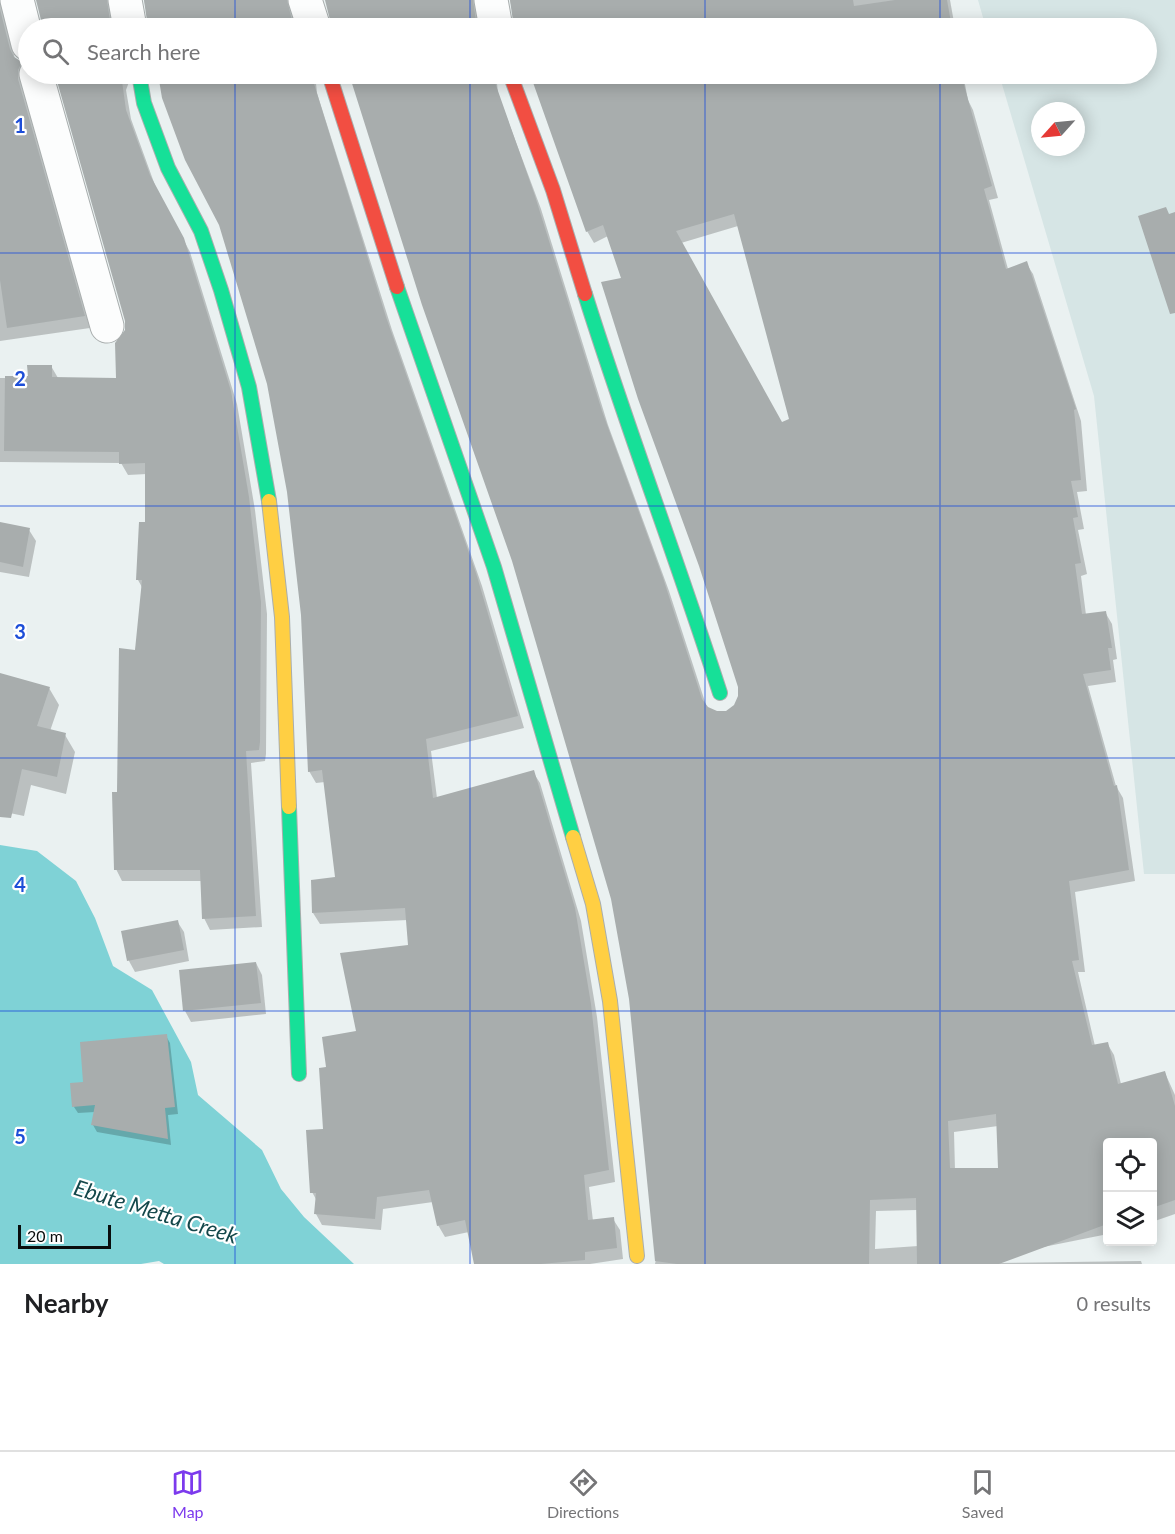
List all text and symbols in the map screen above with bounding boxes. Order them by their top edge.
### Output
search box [18,18,1157,84]
icon: search [39,35,72,68]
text: Search here [87,38,200,65]
north arrow [1031,102,1085,156]
text: 1 [14,113,26,137]
text: 2 [14,366,26,390]
text: 3 [14,619,26,643]
text: 4 [14,872,26,896]
text: 5 [14,1124,26,1148]
map controls [1103,1138,1157,1246]
button: locate [1103,1138,1157,1192]
water label: Ebute Metta Creek [71,1173,242,1249]
button: layers [1103,1192,1157,1246]
scale bar [18,1222,111,1250]
text: 20 m [27,1226,63,1245]
text: Nearby [24,1287,109,1319]
text: 0 results [1076,1291,1151,1315]
tab: Map [171,1466,204,1521]
tab: Directions [547,1466,619,1521]
tab: Saved [962,1466,1004,1521]

